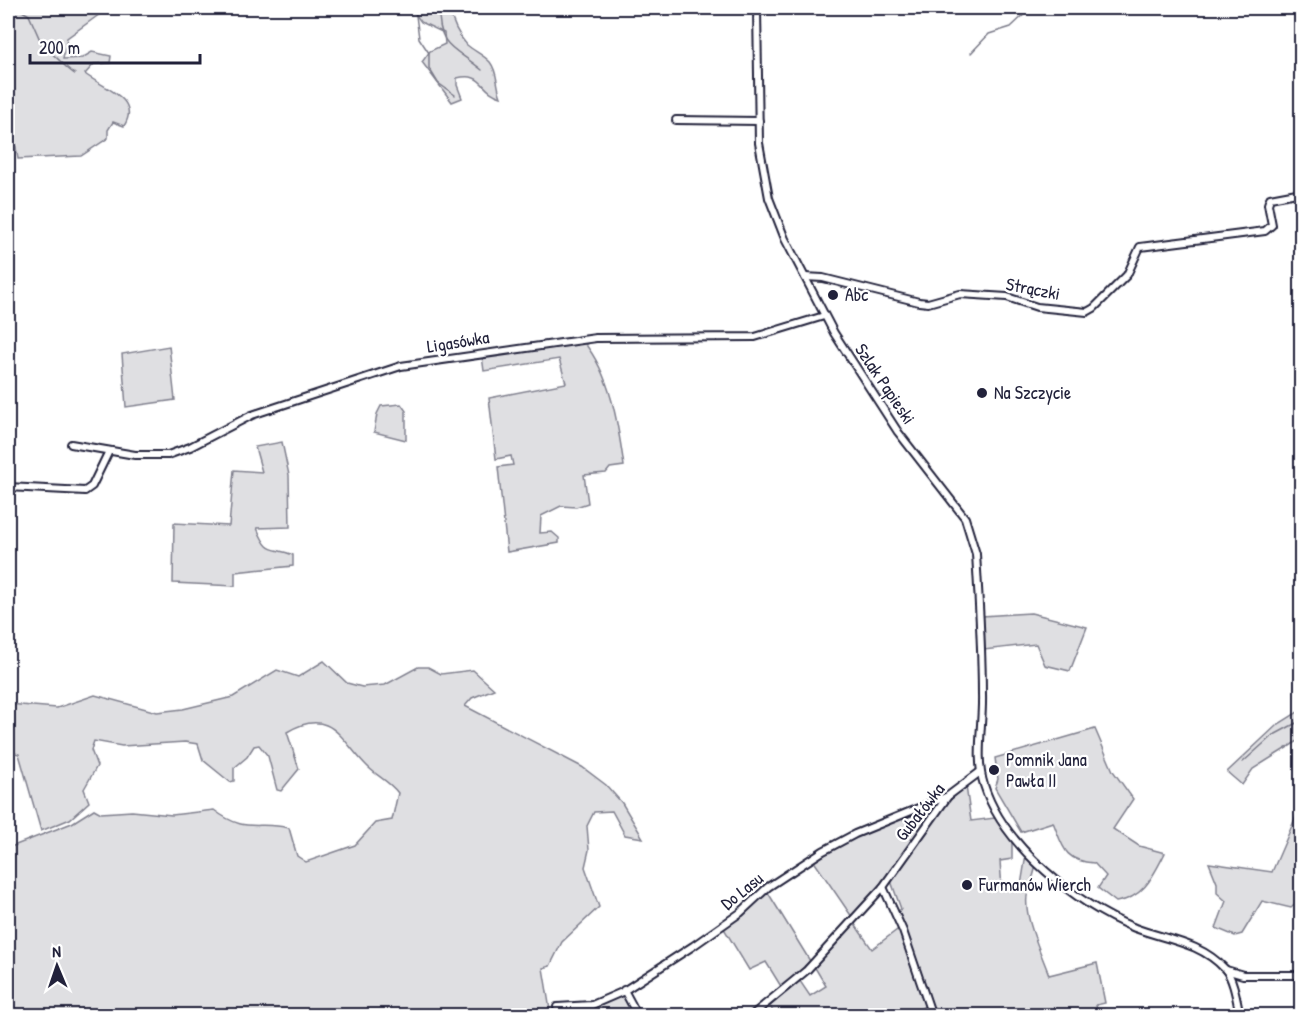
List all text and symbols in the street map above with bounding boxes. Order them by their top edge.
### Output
scale bar [30,27,200,65]
text: 200 m [39,35,80,60]
street label: Strączki [1004,271,1062,306]
place label: Abc [845,282,868,307]
marker: Abc [826,288,840,302]
street label: Ligasówka [425,324,491,359]
street label: Szlak Papieski [849,338,922,429]
place label: Na Szczycie [994,380,1071,405]
marker: Na Szczycie [975,386,989,400]
place label: Pomnik Jana Pawła II [1006,747,1087,793]
marker: Pomnik Jana Pawła II [987,763,1001,777]
street label: Gubałówka [889,777,950,846]
street label: Do Lasu [715,866,768,915]
place label: Furmanów Wierch [978,872,1091,897]
marker: Furmanów Wierch [960,878,974,892]
north arrow [27,936,87,996]
text: N [52,940,62,962]

